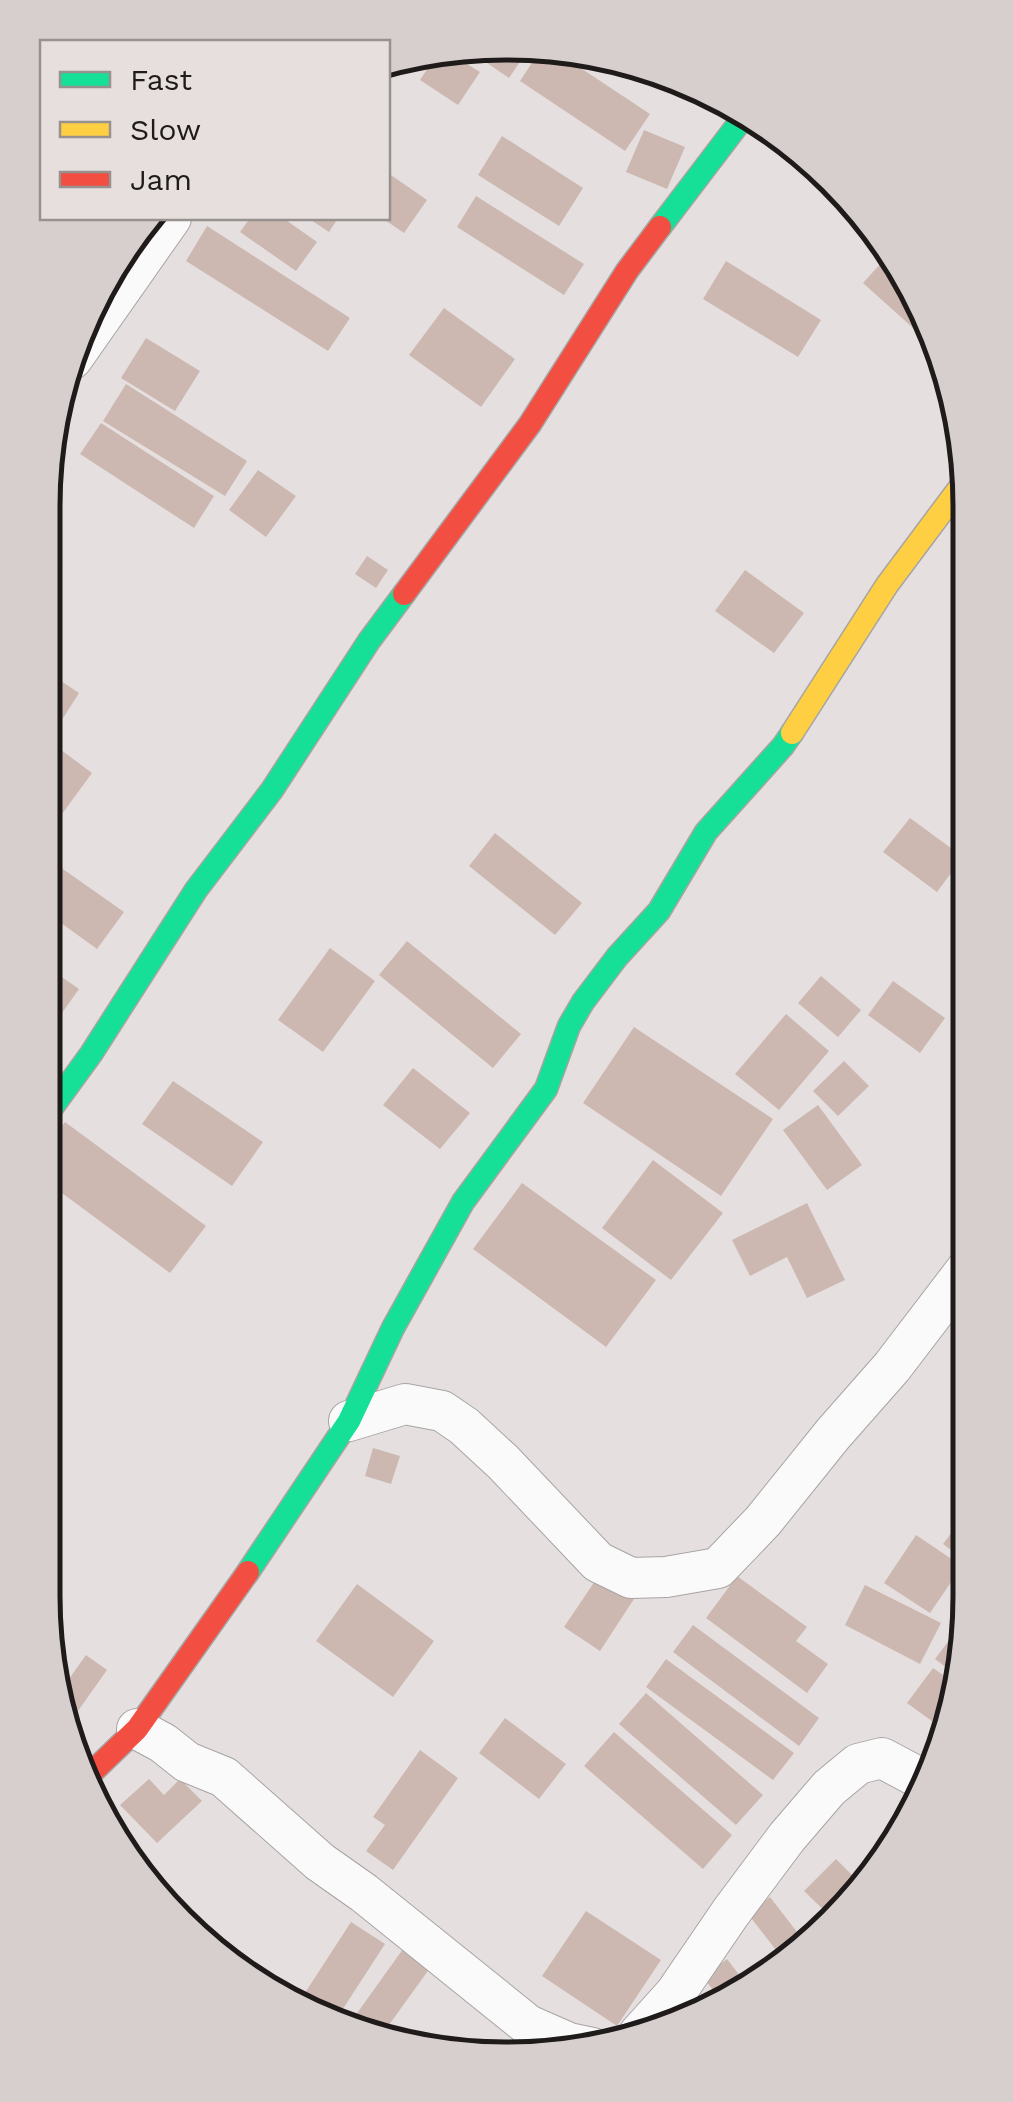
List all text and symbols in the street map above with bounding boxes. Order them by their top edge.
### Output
legend [40,40,390,220]
text: Fast [130,62,193,97]
text: Slow [130,112,201,147]
text: Jam [130,162,192,197]

